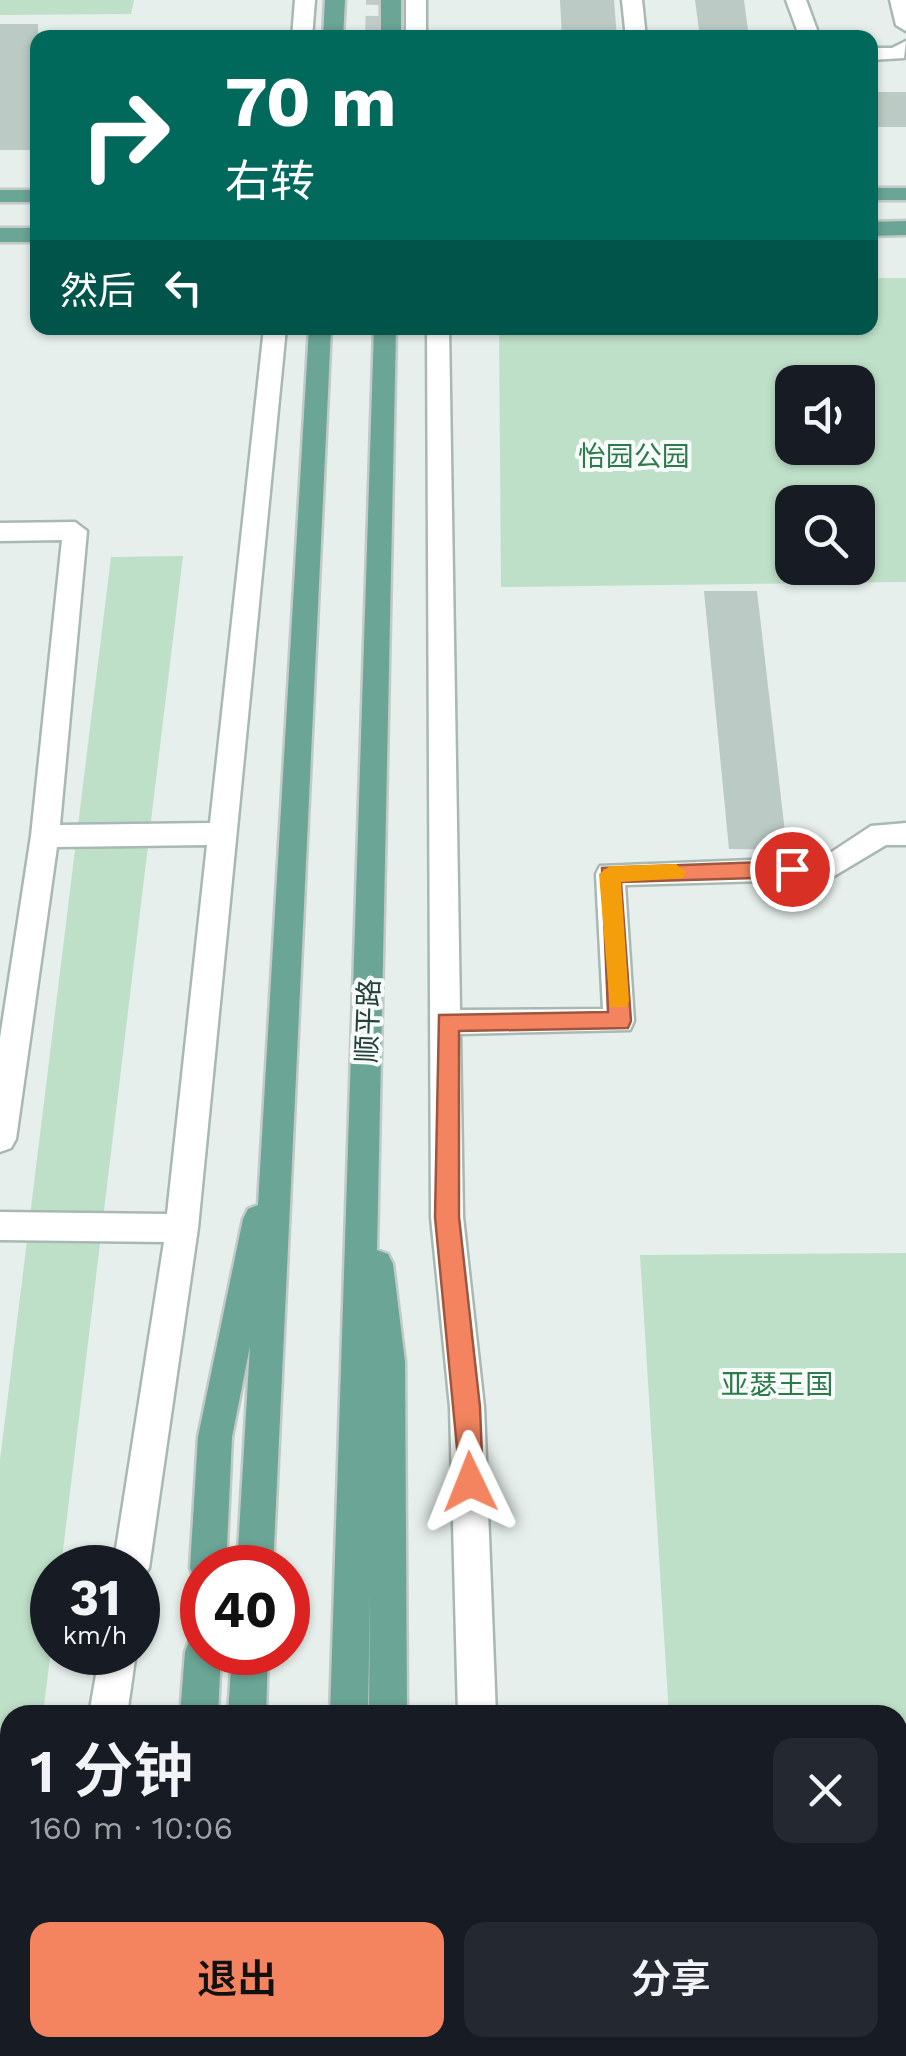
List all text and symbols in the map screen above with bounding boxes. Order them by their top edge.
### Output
text: 70 m [225,61,397,143]
icon: right [60,70,190,200]
text: 右转 [225,155,315,208]
icon: left [156,260,211,315]
text: 然后 [60,269,136,313]
map controls [775,365,875,585]
button: sound [775,365,875,465]
park label: 怡园公园 [578,440,690,473]
button: search [775,485,875,585]
pin [750,827,835,912]
icon: arrive [765,842,820,897]
street label: 顺平路 [350,978,386,1064]
park label: 亚瑟王国 [721,1368,833,1401]
position arrow [418,1430,522,1534]
speed limit sign: 40 [180,1545,310,1675]
text: 31 [69,1568,121,1627]
text: km/h [63,1621,127,1650]
text: 1 分钟 [30,1736,193,1807]
button: close [773,1738,878,1843]
text: 160 m · 10:06 [30,1809,233,1847]
button: 退出 [30,1922,444,2037]
button: 分享 [464,1922,878,2037]

